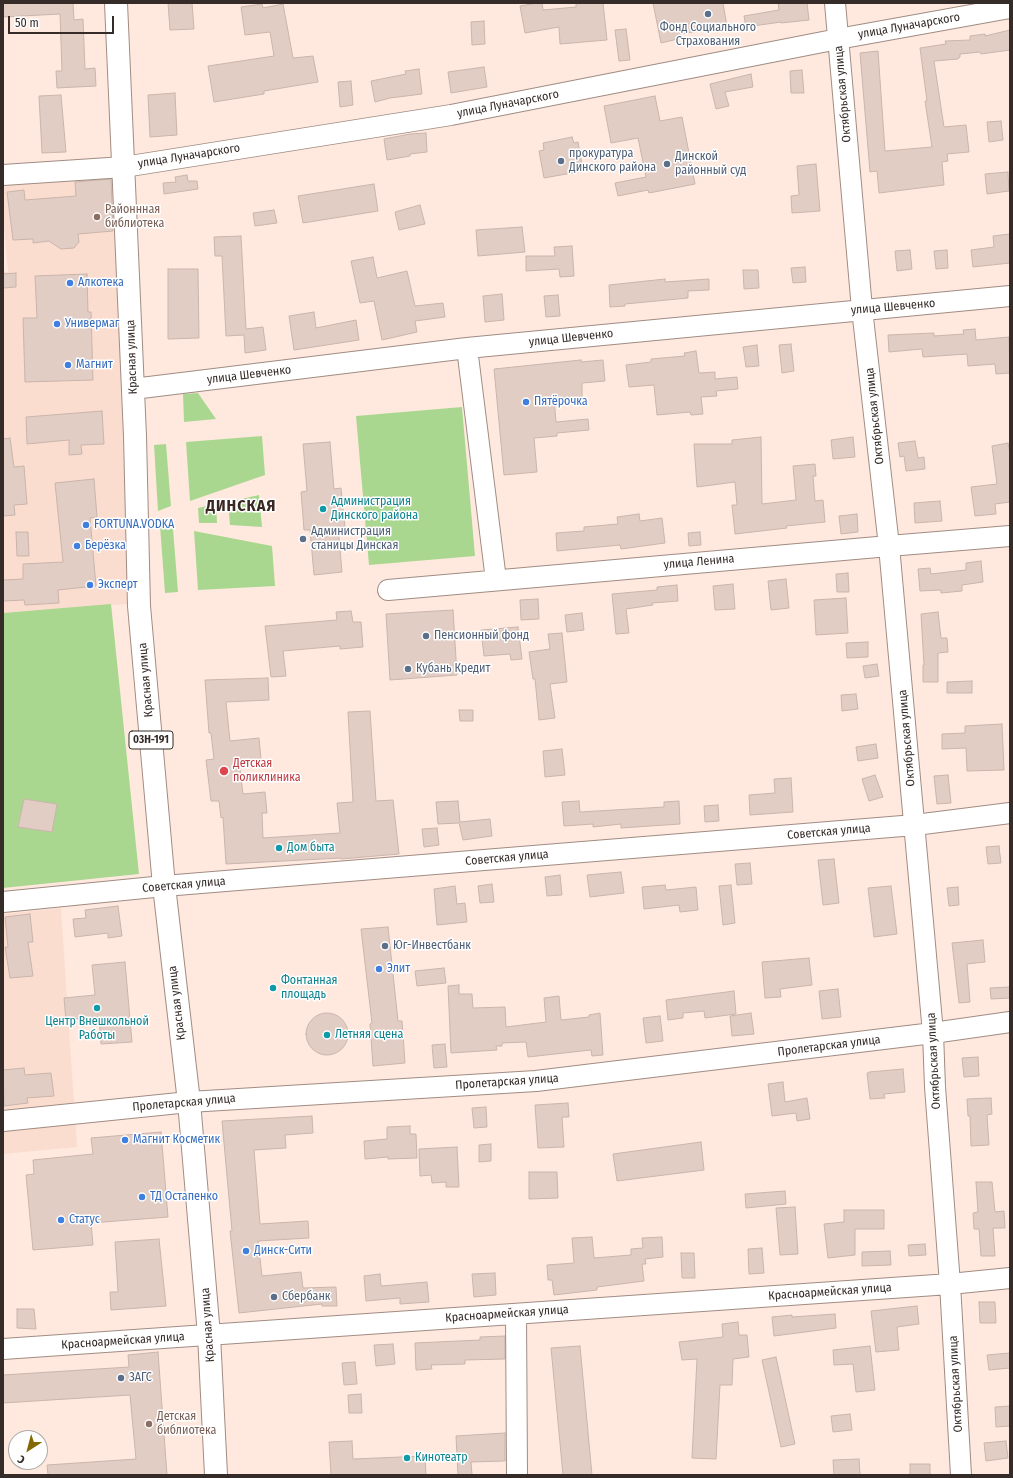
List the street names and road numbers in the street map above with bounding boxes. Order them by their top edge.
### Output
street label: улица Луначарского [857,10,961,42]
street label: Октябрьская улица [832,45,854,143]
street label: улица Луначарского [456,87,560,121]
street label: улица Луначарского [137,141,241,171]
street label: улица Шевченко [850,296,936,318]
street label: Красная улица [123,319,141,395]
street label: улица Шевченко [528,326,614,350]
street label: улица Шевченко [206,363,292,387]
street label: Октябрьская улица [863,367,887,465]
street label: улица Ленина [663,552,735,572]
street label: Красная улица [136,642,156,718]
street label: Октябрьская улица [896,689,918,787]
road number: 03Н-191 [129,731,173,749]
street label: Советская улица [787,821,871,843]
street label: Советская улица [465,847,549,869]
street label: Советская улица [142,874,226,896]
street label: Красная улица [165,965,189,1041]
street label: Октябрьская улица [924,1012,944,1110]
street label: Пролетарская улица [777,1033,881,1059]
street label: Пролетарская улица [455,1071,559,1093]
street label: Пролетарская улица [132,1091,236,1115]
street label: Красноармейская улица [768,1281,892,1303]
street label: Красная улица [198,1287,218,1363]
street label: Красноармейская улица [445,1303,569,1325]
street label: Красноармейская улица [61,1330,185,1352]
street label: Октябрьская улица [946,1335,966,1433]

